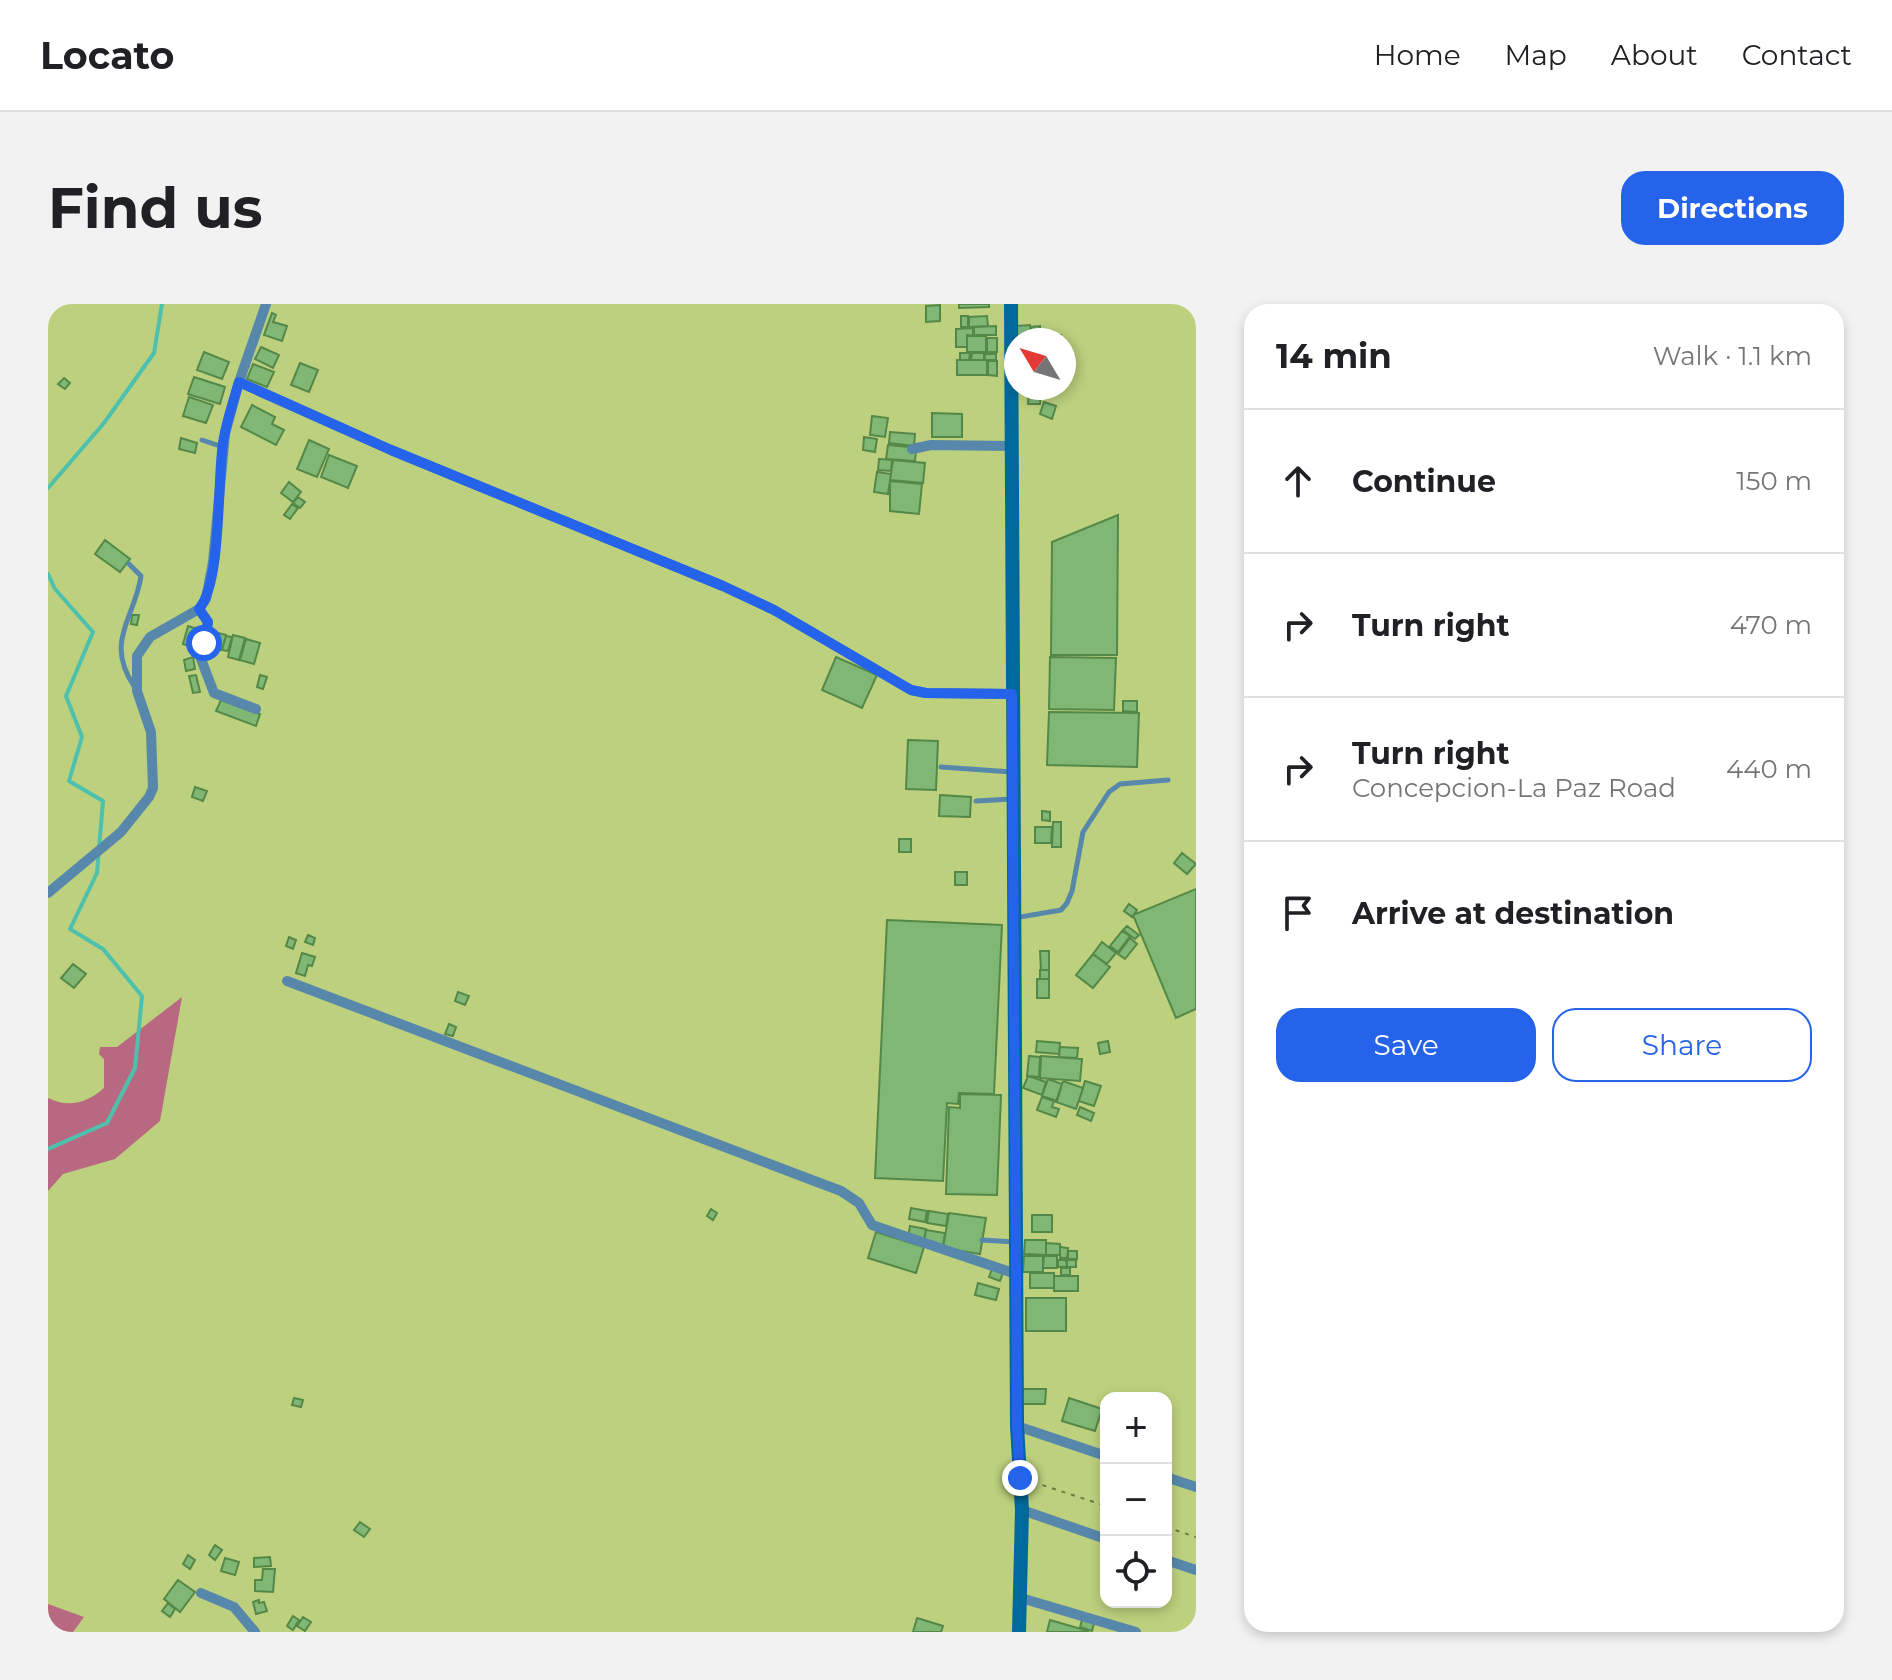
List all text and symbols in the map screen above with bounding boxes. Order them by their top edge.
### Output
text: Locato [40,32,174,79]
text: Home [1374,38,1461,72]
text: Map [1505,38,1567,72]
text: About [1611,38,1698,72]
text: Contact [1742,38,1852,72]
button: Directions [1621,171,1844,245]
text: Find us [48,174,262,242]
north arrow [1004,328,1076,400]
text: 14 min [1276,335,1392,377]
text: Walk · 1.1 km [1653,340,1812,372]
icon: ahead [1276,459,1320,503]
text: Continue [1352,463,1496,500]
text: 150 m [1736,465,1812,497]
icon: right [1276,603,1320,647]
text: Turn right [1352,607,1509,644]
text: 470 m [1730,609,1812,641]
route start [186,625,222,661]
text: Turn right [1352,735,1509,772]
icon: right [1276,747,1320,791]
text: 440 m [1726,753,1812,785]
text: Concepcion-La Paz Road [1352,772,1676,804]
icon: arrive [1276,891,1320,935]
text: Arrive at destination [1352,895,1674,932]
button: Save [1276,1008,1536,1082]
button: Share [1552,1008,1812,1082]
map controls [1100,1392,1172,1608]
button: + [1100,1392,1172,1464]
route end [1002,1460,1038,1496]
button: − [1100,1464,1172,1536]
button: locate [1100,1536,1172,1608]

